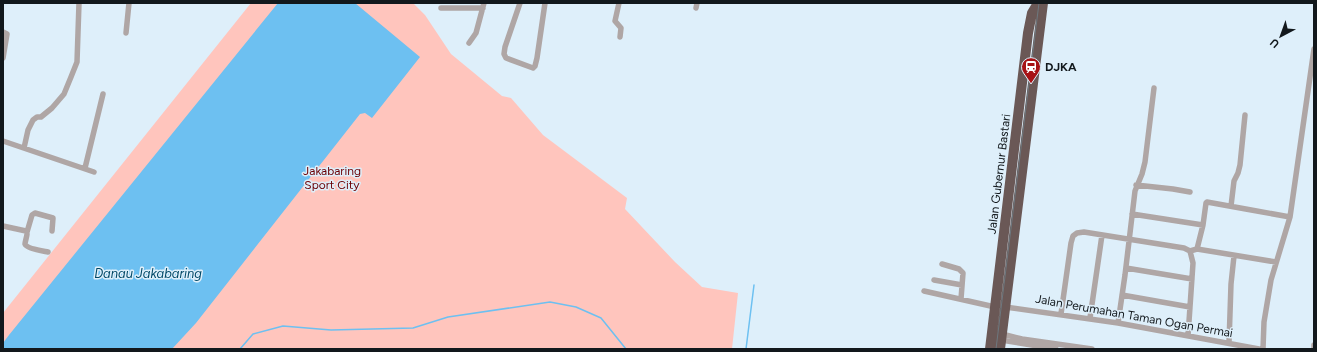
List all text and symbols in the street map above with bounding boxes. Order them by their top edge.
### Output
north arrow [1261,16,1301,56]
text: U [1267,36,1282,51]
station icon: DJKA [1020,56,1042,84]
place label: DJKA [1045,60,1077,74]
street label: Jalan Gubernur Bastari [985,113,1013,235]
park label: Jakabaring Sport City [303,164,361,192]
water label: Danau Jakabaring [94,266,202,281]
street label: Jalan Perumahan Taman Ogan Permai [1034,292,1234,340]

